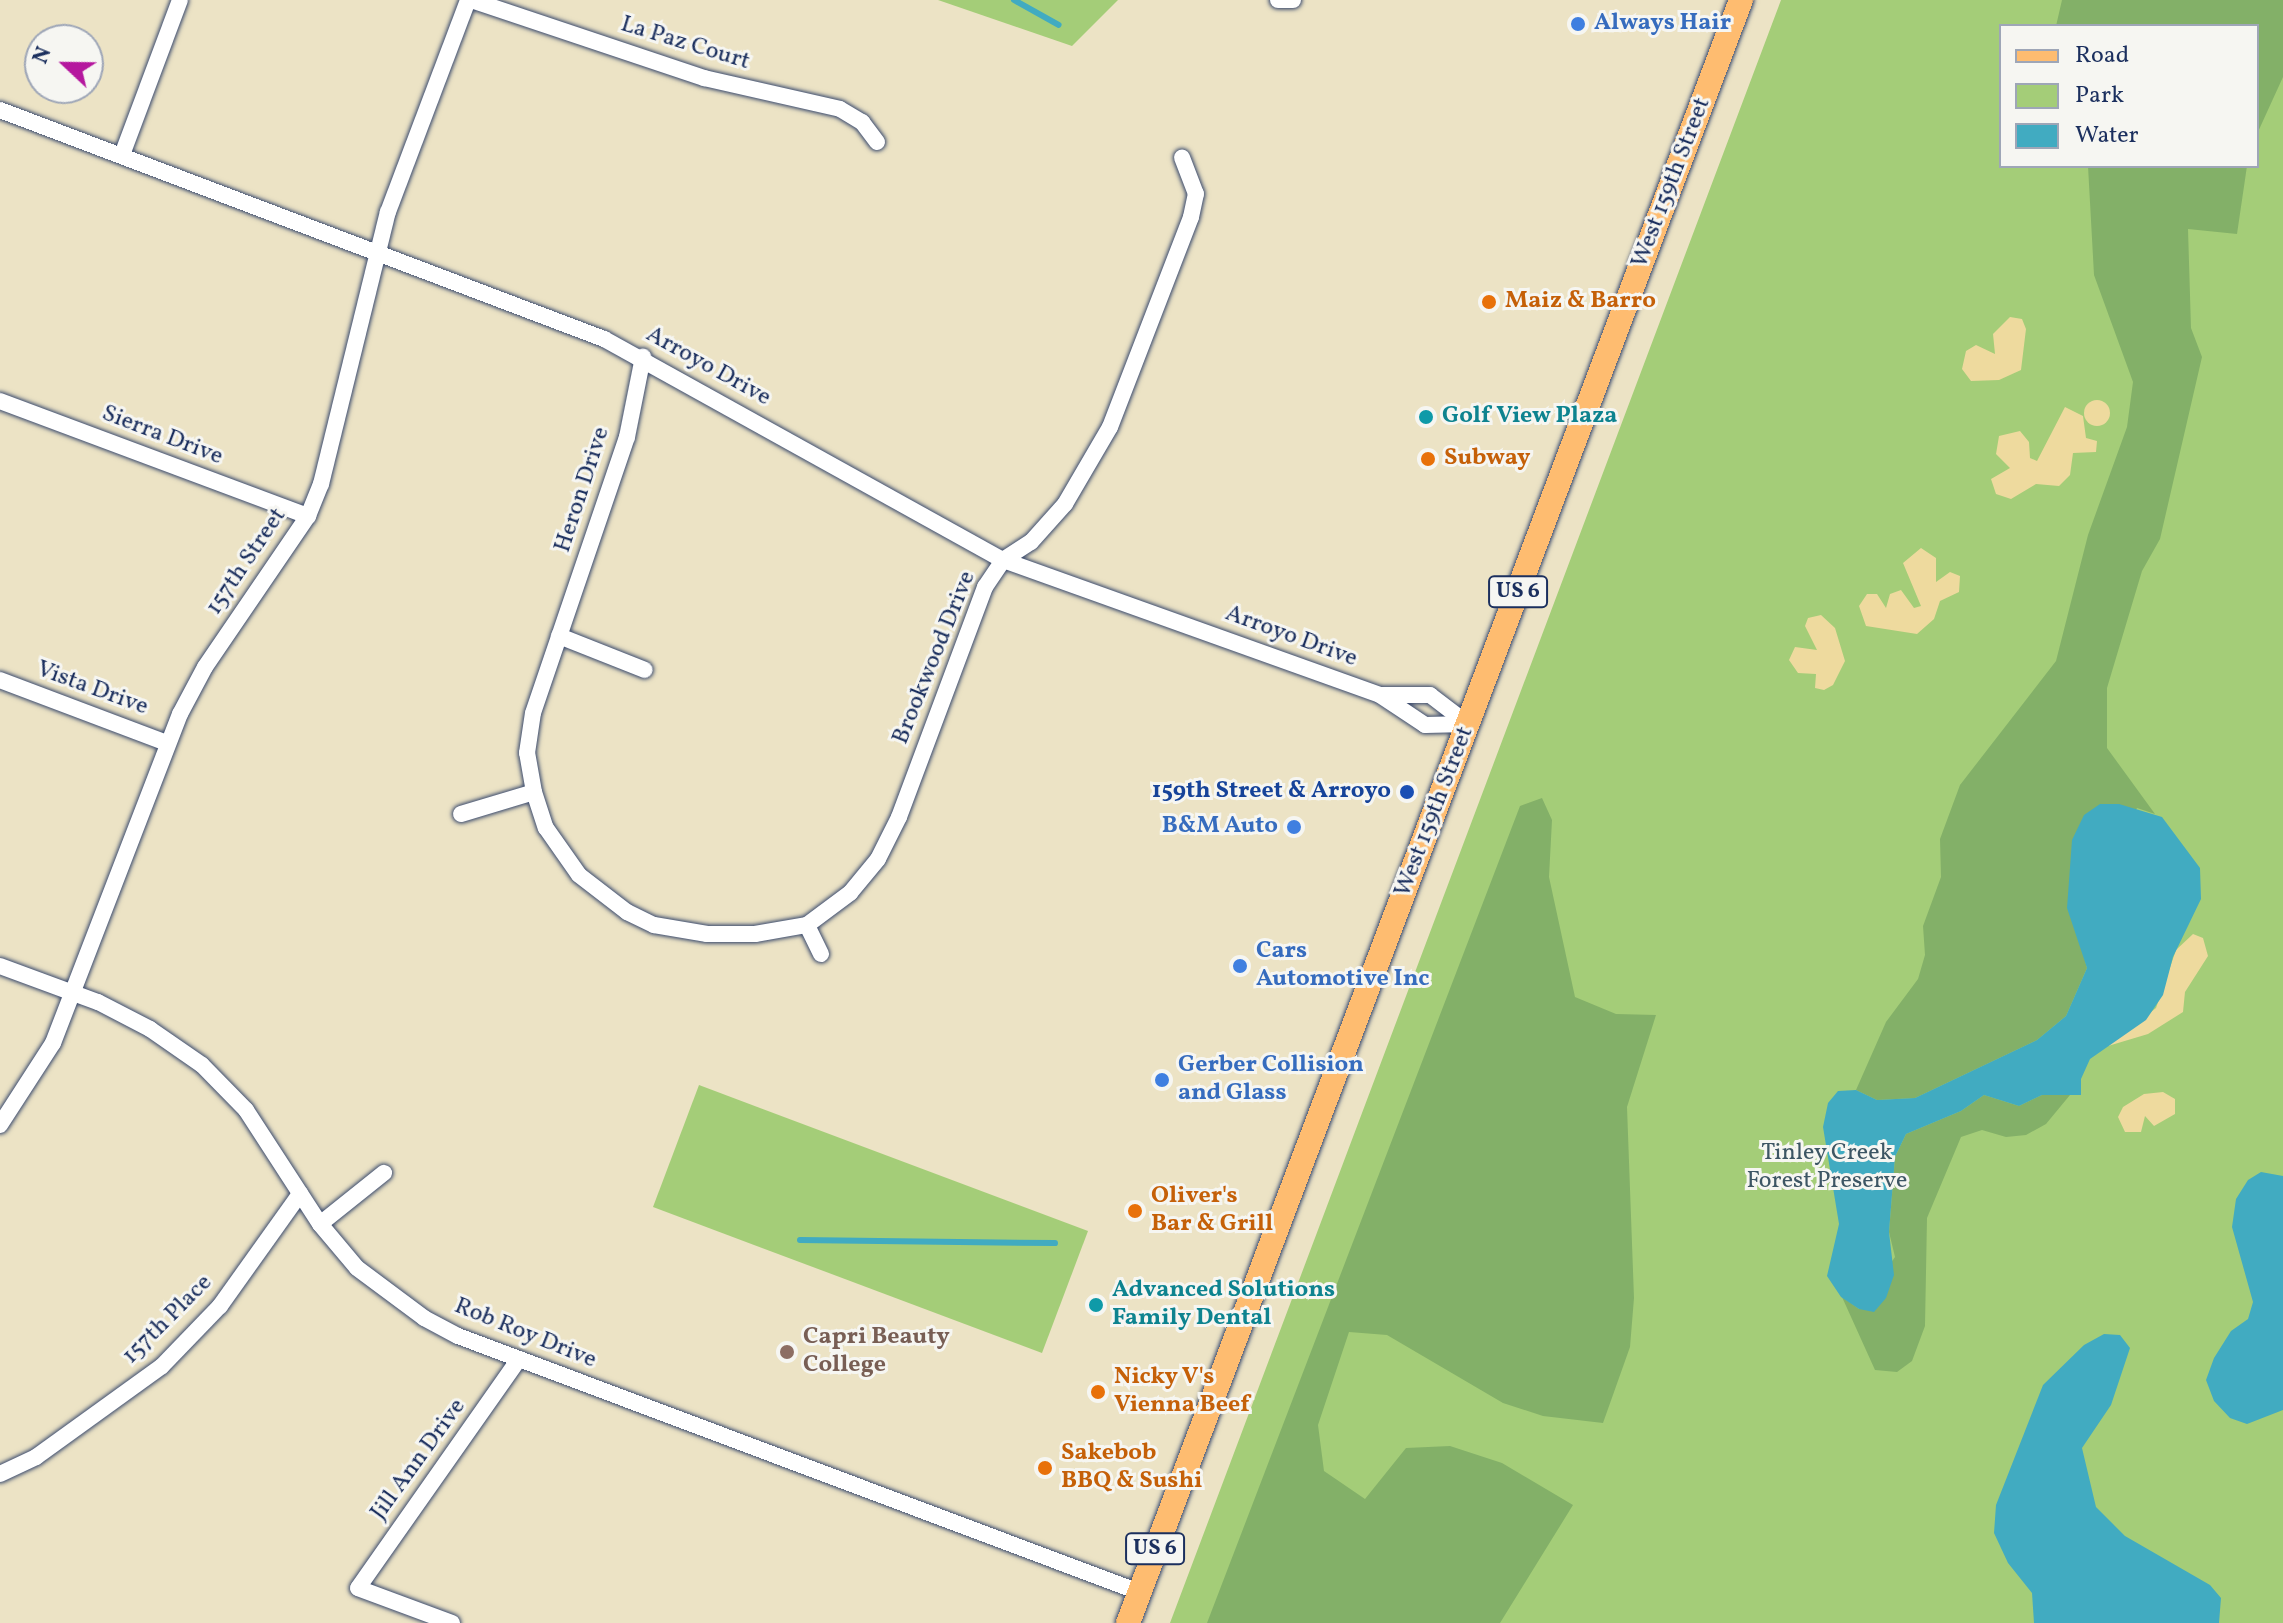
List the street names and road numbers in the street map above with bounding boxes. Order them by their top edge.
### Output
street label: La Paz Court [617,11,753,77]
street label: West 159th Street [1626,94,1718,272]
street label: Arroyo Drive [640,321,776,413]
street label: Sierra Drive [97,400,227,472]
street label: Heron Drive [549,424,617,556]
street label: 157th Street [201,503,293,621]
street label: Brookwood Drive [887,567,983,749]
road number: US 6 [1488,574,1548,610]
street label: Arroyo Drive [1221,600,1361,674]
street label: Vista Drive [32,656,152,722]
street label: West 159th Street [1389,723,1481,901]
street label: 157th Place [117,1269,219,1371]
street label: Rob Roy Drive [449,1292,601,1376]
street label: Jill Ann Drive [365,1394,473,1526]
road number: US 6 [1125,1531,1185,1567]

